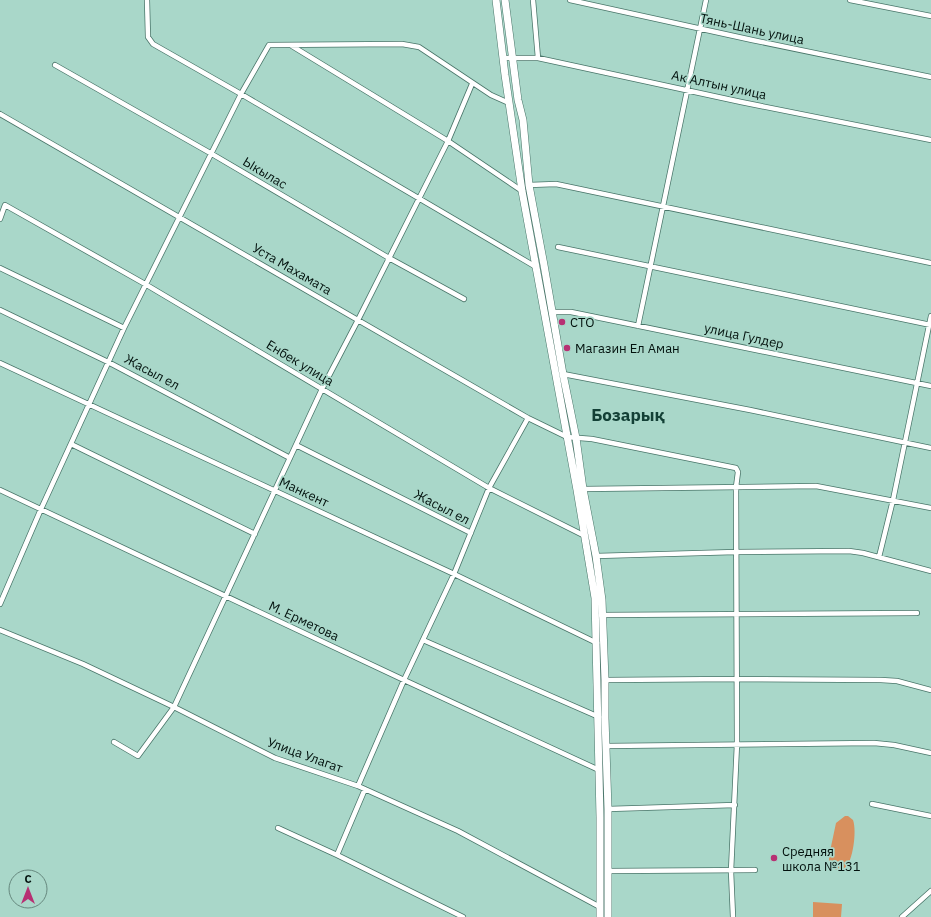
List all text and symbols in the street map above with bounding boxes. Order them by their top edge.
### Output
street label: Тянь-Шань улица [698,10,806,48]
street label: Ак Алтын улица [670,67,768,103]
street label: Ыкылас [240,153,291,193]
street label: Уста Махамата [249,239,335,299]
place label: СТО [570,314,594,331]
marker: СТО [557,317,567,327]
street label: улица Гулдер [703,319,785,353]
street label: Енбек улица [263,336,337,390]
place label: Магазин Ел Аман [575,340,680,357]
marker: Магазин Ел Аман [562,343,572,353]
street label: Жасыл ел [121,350,183,394]
district label: Бозарық [591,404,666,426]
street label: Манкент [276,473,332,511]
street label: Жасыл ел [411,486,473,528]
street label: М. Ерметова [266,597,342,645]
street label: Улица Улагат [265,733,345,777]
place label: Средняя школа №131 [782,843,861,875]
marker: Средняя школа №131 [769,853,779,863]
north arrow [8,869,48,909]
text: С [24,872,32,886]

